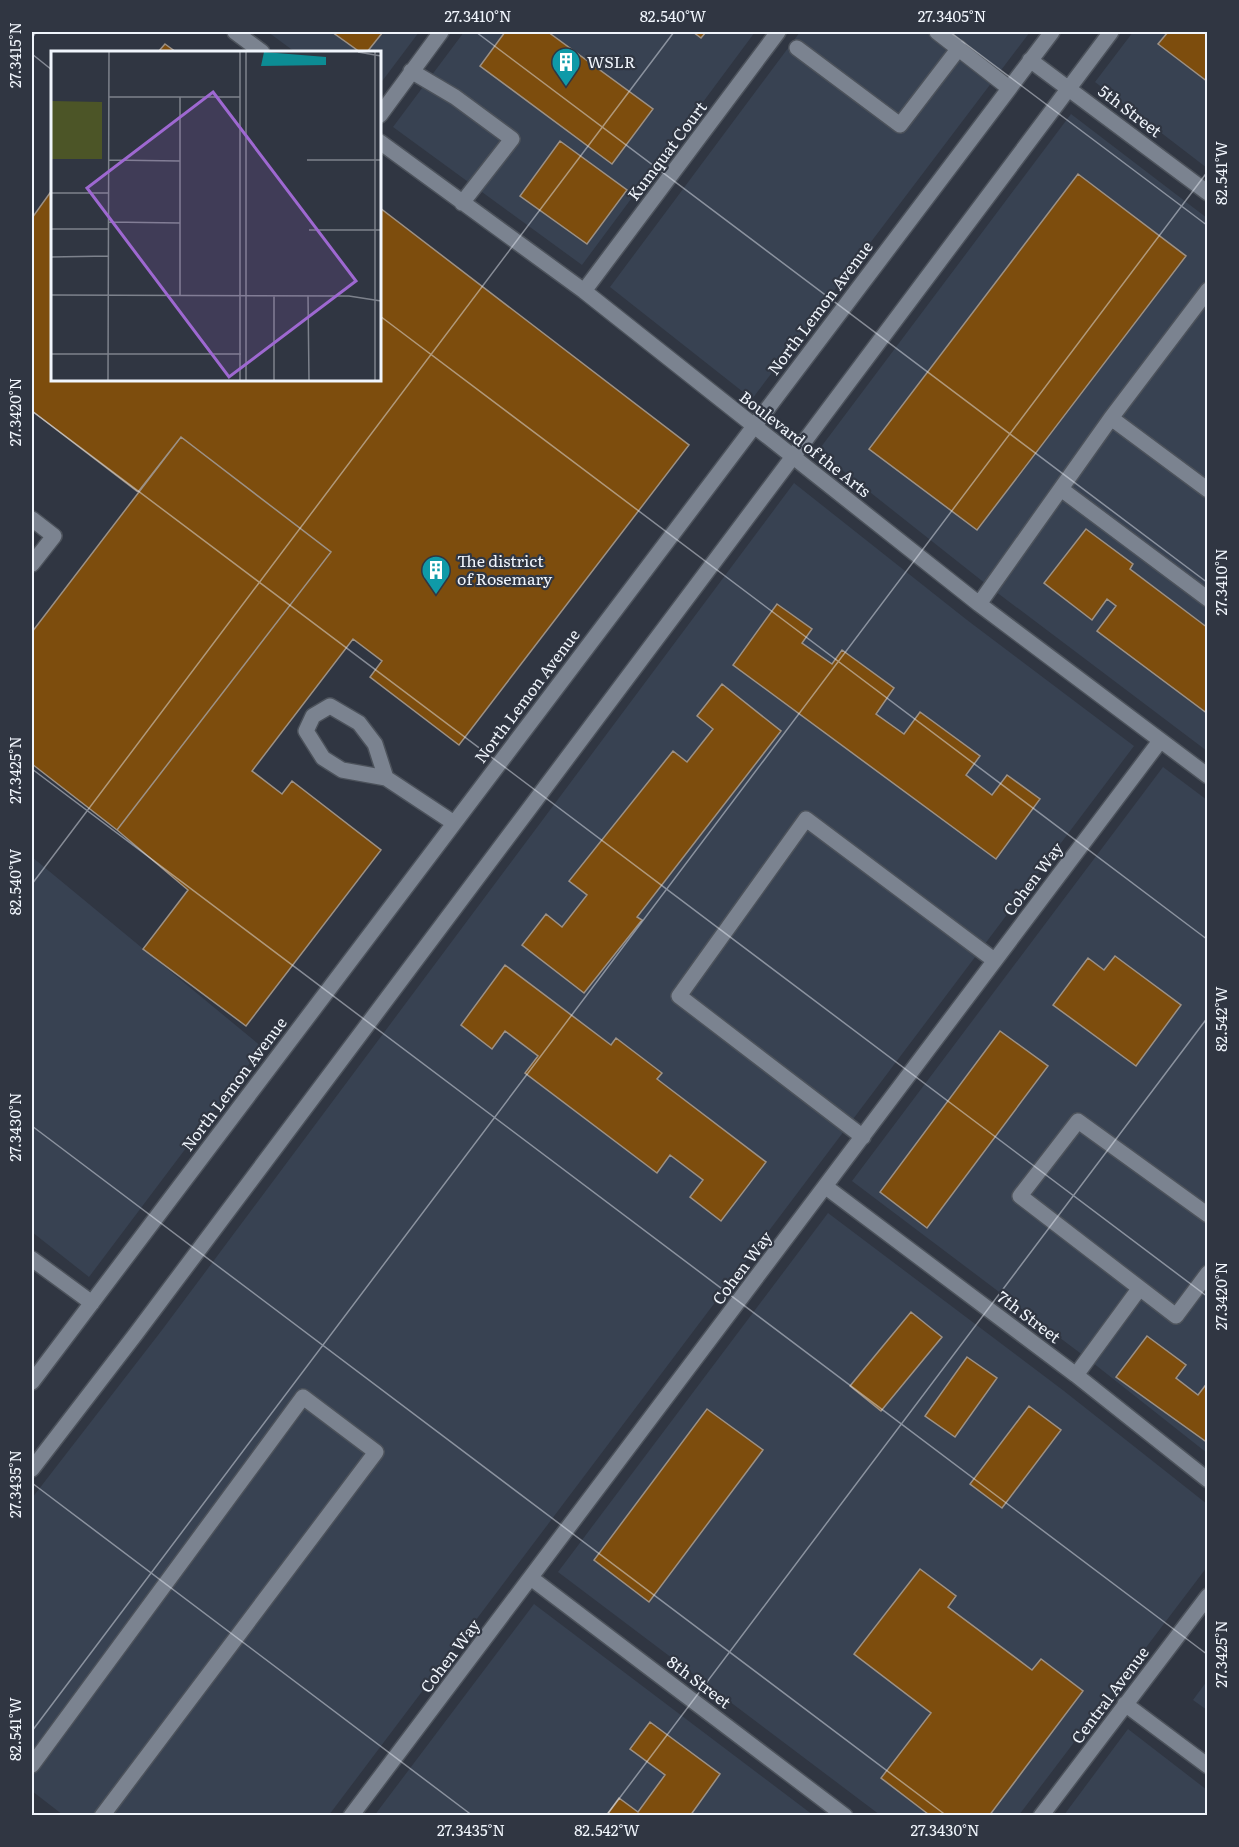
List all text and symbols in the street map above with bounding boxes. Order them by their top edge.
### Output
text: 27.3410°N [444,4,512,27]
text: 82.540°W [640,4,707,27]
text: 27.3405°N [918,4,986,27]
text: 27.3415°N [3,22,26,88]
building icon: WSLR [550,46,582,88]
place label: WSLR [587,49,636,73]
inset map [51,51,381,381]
street label: 5th Street [1094,78,1168,142]
street label: Kumquat Court [621,95,712,205]
text: 82.541°W [1209,140,1232,205]
street label: North Lemon Avenue [761,235,878,380]
text: 27.3420°N [3,378,26,446]
street label: Boulevard of the Arts [735,384,876,502]
place label: The district of Rosemary [457,548,553,590]
text: 27.3410°N [1209,548,1232,616]
building icon: The district of Rosemary [420,554,452,596]
street label: North Lemon Avenue [468,623,585,768]
text: 27.3425°N [3,736,26,804]
street label: Cohen Way [996,836,1068,920]
text: 82.540°W [3,848,26,915]
text: 82.542°W [1209,986,1232,1052]
street label: North Lemon Avenue [175,1011,292,1156]
text: 27.3430°N [3,1092,26,1162]
street label: Cohen Way [705,1225,777,1309]
text: 27.3420°N [1209,1262,1232,1330]
street label: 7th Street [993,1284,1067,1348]
text: 27.3435°N [3,1450,26,1518]
street label: Cohen Way [413,1613,485,1697]
text: 27.3425°N [1209,1620,1232,1688]
street label: Central Avenue [1065,1641,1154,1748]
street label: 8th Street [662,1649,737,1714]
text: 82.541°W [3,1696,26,1761]
text: 27.3435°N [437,1818,505,1841]
text: 82.542°W [574,1818,640,1841]
text: 27.3430°N [910,1818,980,1841]

